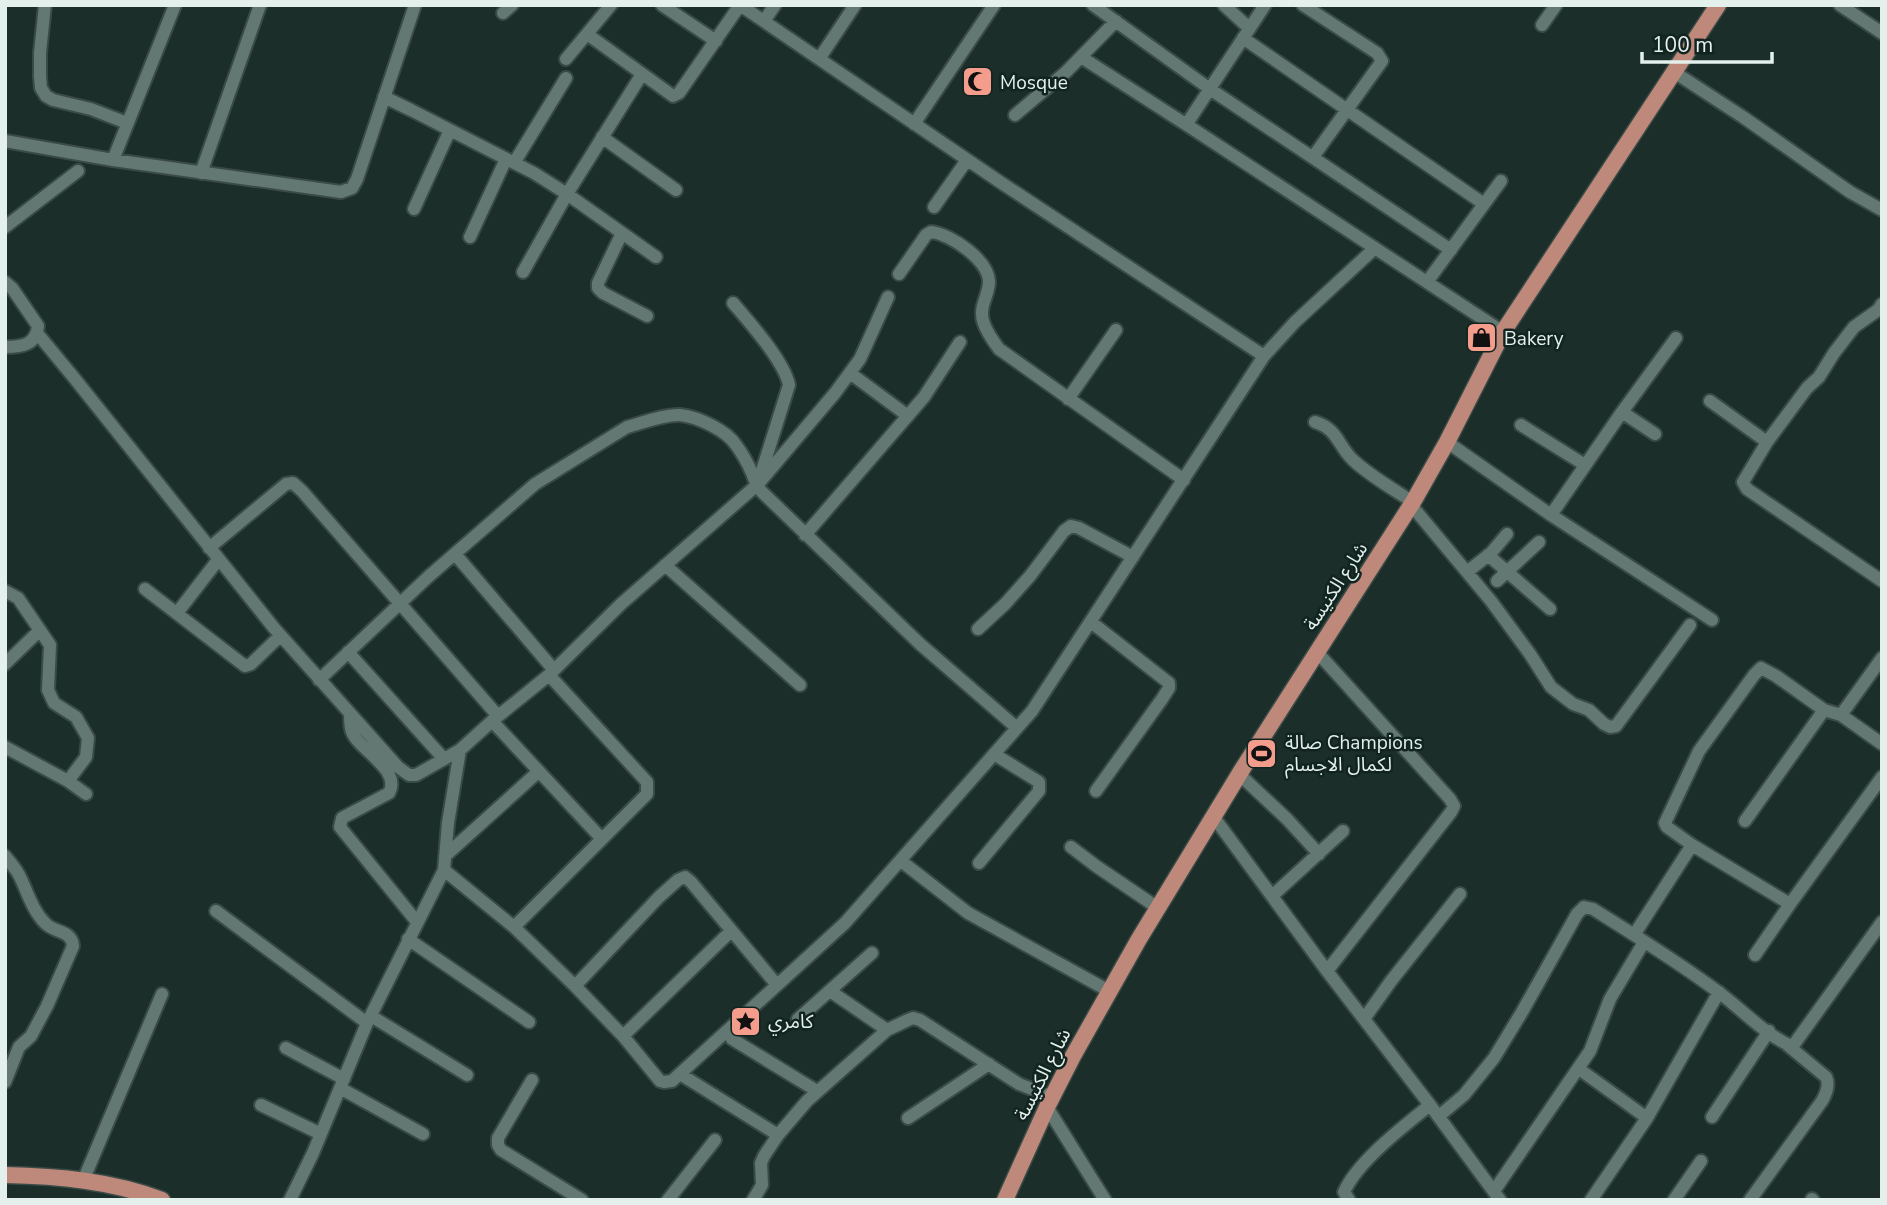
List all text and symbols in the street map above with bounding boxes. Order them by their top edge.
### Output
scale bar [1642,21,1772,65]
text: 100 m [1652,31,1713,59]
mosque icon: Mosque [960,65,994,99]
place label: Mosque [1000,70,1068,96]
shop icon: Bakery [1464,321,1498,355]
place label: Bakery [1504,326,1564,352]
street label: شارع الكنيسة [1298,538,1374,636]
place label: صالة Champions لكمال الاجسام [1285,730,1423,779]
sports icon: صالة Champions لكمال الاجسام [1245,736,1279,770]
place icon: كامري [728,1004,762,1038]
place label: كامري [768,1009,814,1036]
street label: شارع الكنيسة [1009,1024,1077,1125]

